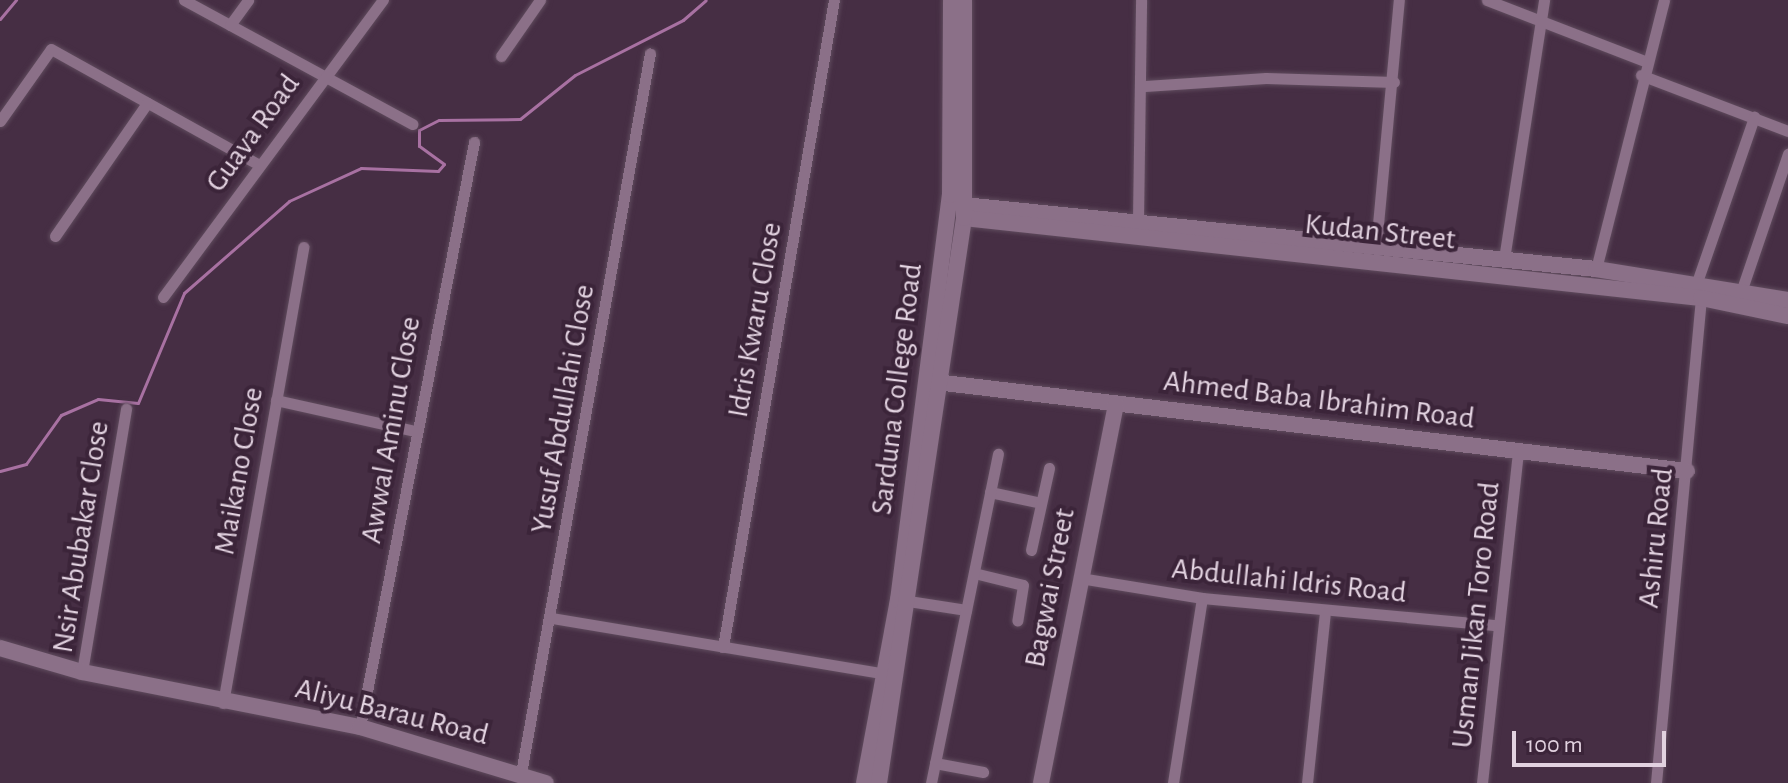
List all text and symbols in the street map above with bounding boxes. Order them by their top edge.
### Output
street label: Guava Road [198,67,308,199]
street label: Kudan Street [1303,206,1457,258]
street label: Idris Kwaru Close [720,220,790,420]
street label: Sarduna College Road [864,261,930,517]
street label: Yusuf Abdullahi Close [523,282,603,536]
street label: Awwal Aminu Close [353,314,429,546]
street label: Ahmed Baba Ibrahim Road [1161,363,1477,437]
street label: Maikano Close [207,385,271,557]
street label: Nsir Abubakar Close [45,419,117,655]
street label: Ashiru Road [1631,466,1681,610]
street label: Usman Jikan Toro Road [1444,480,1508,750]
street label: Bagwai Street [1017,506,1083,670]
street label: Abdullahi Idris Road [1170,551,1408,611]
street label: Aliyu Barau Road [292,671,492,753]
scale bar [1516,715,1670,765]
text: 100 m [1526,733,1583,757]

